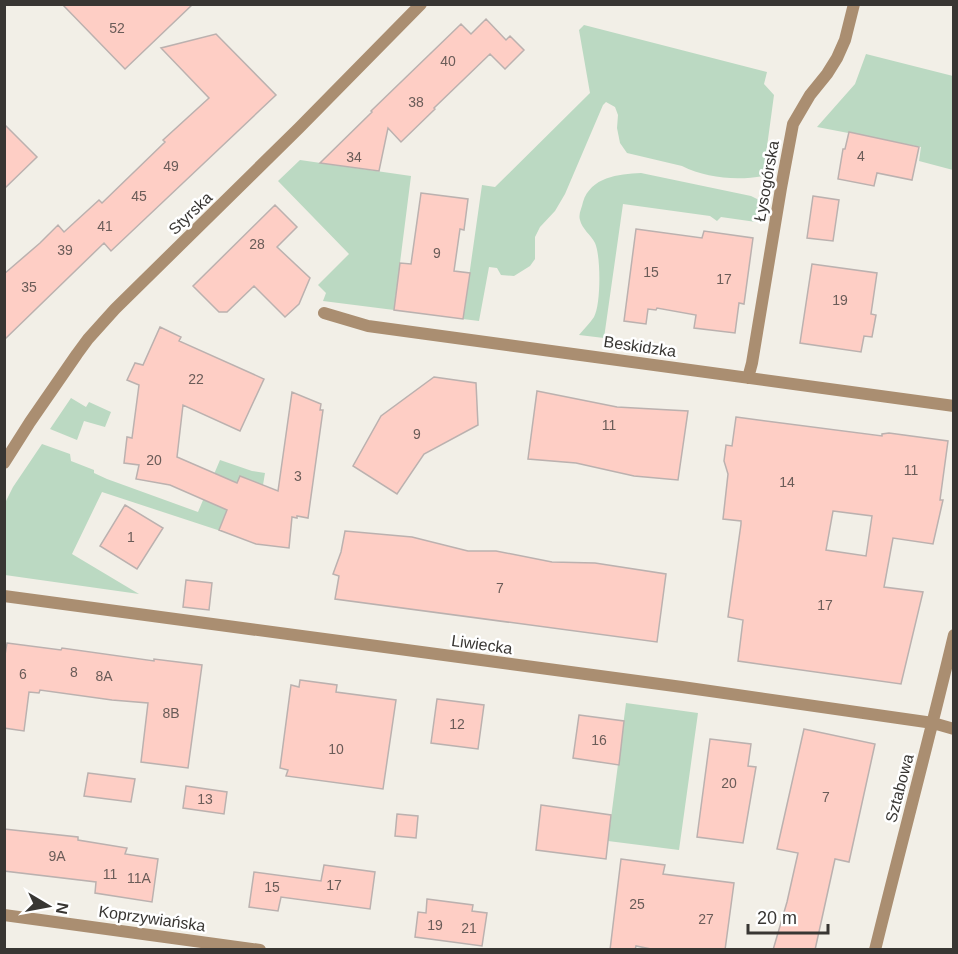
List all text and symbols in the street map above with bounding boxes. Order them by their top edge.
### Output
house number: 52 [109,20,125,36]
house number: 40 [440,53,456,69]
house number: 38 [408,94,424,110]
street label: Łysogórska [751,139,782,223]
house number: 4 [857,148,865,164]
house number: 34 [346,149,362,165]
house number: 49 [163,158,179,174]
house number: 45 [131,188,147,204]
street label: Styrska [165,189,216,238]
house number: 41 [97,218,113,234]
house number: 28 [249,236,265,252]
house number: 39 [57,242,73,258]
house number: 9 [433,245,441,261]
house number: 15 [643,264,659,280]
house number: 17 [716,271,732,287]
house number: 35 [21,279,37,295]
house number: 19 [832,292,848,308]
street label: Beskidzka [603,333,677,360]
house number: 22 [188,371,204,387]
house number: 11 [602,417,616,433]
house number: 9 [413,426,421,442]
house number: 20 [146,452,162,468]
house number: 11 [904,462,918,478]
house number: 3 [294,468,302,484]
house number: 14 [779,474,795,490]
house number: 1 [127,529,135,545]
house number: 7 [496,580,504,596]
house number: 17 [817,597,833,613]
street label: Liwiecka [450,632,514,657]
house number: 8 [70,664,78,680]
house number: 6 [19,666,27,682]
house number: 8A [95,668,113,684]
house number: 8B [162,705,180,721]
house number: 12 [449,716,465,732]
house number: 16 [591,732,607,748]
house number: 10 [328,741,344,757]
street label: Sztabowa [882,752,917,824]
house number: 20 [721,775,737,791]
house number: 7 [822,789,830,805]
house number: 13 [197,791,213,807]
house number: 9A [48,848,66,864]
house number: 11 [103,866,117,882]
house number: 11A [127,870,152,886]
north arrow [18,876,78,936]
house number: 17 [326,877,342,893]
house number: 15 [264,879,280,895]
house number: 25 [629,896,645,912]
scale bar [748,897,828,935]
text: N [53,901,72,916]
street label: Koprzywiańska [97,903,206,934]
text: 20 m [757,908,797,928]
house number: 27 [698,911,714,927]
house number: 19 [427,917,443,933]
house number: 21 [461,920,477,936]

